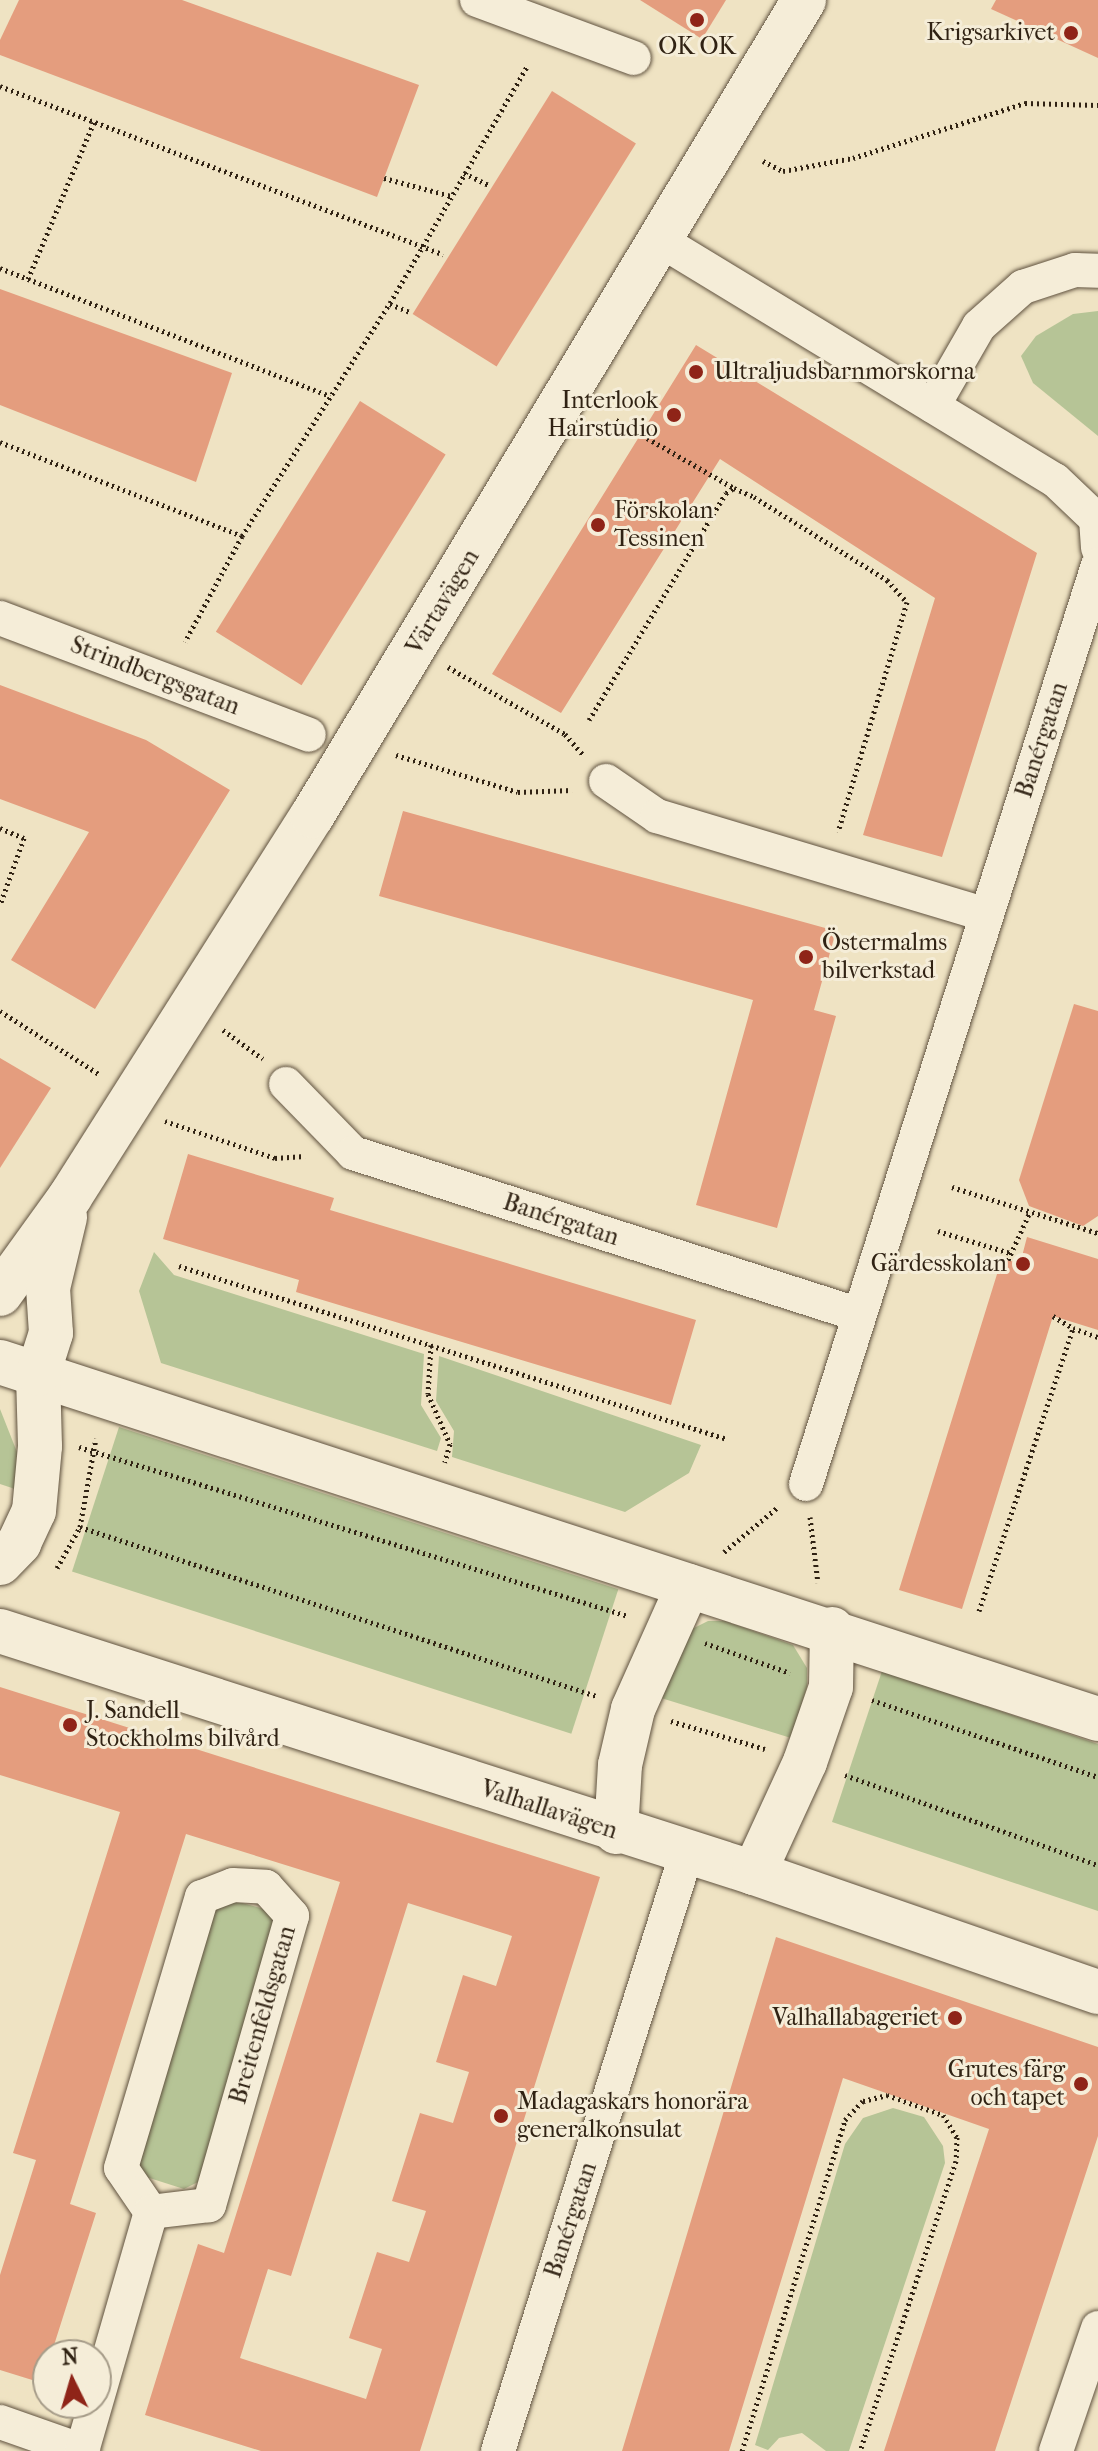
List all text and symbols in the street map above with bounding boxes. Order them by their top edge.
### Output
marker: OK OK [688,11,706,29]
place label: Krigsarkivet [927,19,1055,47]
marker: Krigsarkivet [1062,24,1080,42]
place label: OK OK [658,33,736,61]
place label: Ultraljudsbarnmorskorna [714,358,975,386]
marker: Ultraljudsbarnmorskorna [685,361,707,383]
place label: Interlook Hairstudio [548,387,658,443]
marker: Interlook Hairstudio [665,406,683,424]
place label: Förskolan Tessinen [614,497,713,553]
marker: Förskolan Tessinen [589,516,607,534]
street label: Värtavägen [400,544,486,660]
street label: Strindbergsgatan [66,630,244,722]
street label: Banérgatan [1010,678,1074,802]
place label: Östermalms bilverkstad [822,929,947,985]
marker: Östermalms bilverkstad [797,948,815,966]
street label: Banérgatan [499,1188,623,1252]
place label: Gärdesskolan [871,1250,1007,1278]
marker: Gärdesskolan [1014,1255,1032,1273]
place label: J. Sandell Stockholms bilvård [86,1697,280,1753]
marker: J. Sandell Stockholms bilvård [61,1716,79,1734]
street label: Valhallavägen [477,1774,621,1846]
street label: Breitenfeldsgatan [224,1923,302,2107]
place label: Valhallabageriet [772,2004,939,2032]
marker: Valhallabageriet [946,2009,964,2027]
place label: Grutes färg och tapet [948,2056,1065,2112]
marker: Grutes färg och tapet [1072,2075,1090,2093]
place label: Madagaskars honorära generalkonsulat [517,2088,748,2144]
marker: Madagaskars honorära generalkonsulat [492,2107,510,2125]
street label: Banérgatan [539,2158,603,2282]
north arrow [32,2339,112,2419]
text: N [61,2343,80,2371]

